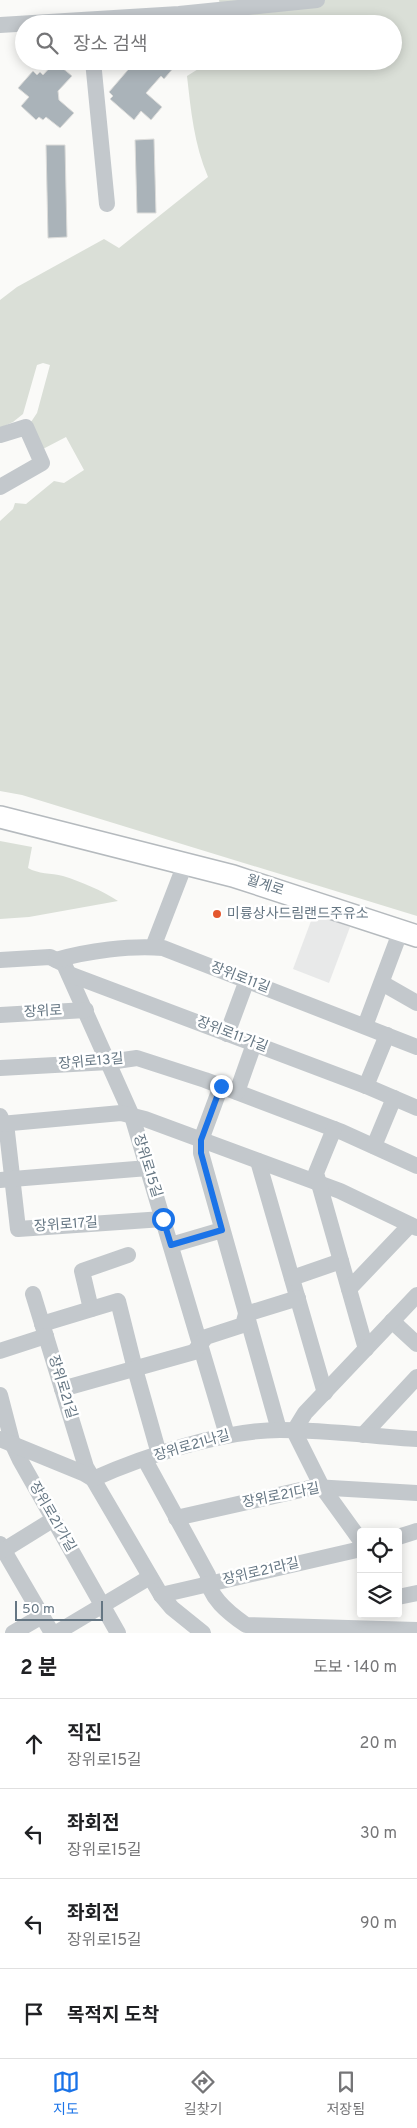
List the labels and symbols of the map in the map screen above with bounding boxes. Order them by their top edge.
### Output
street label: 월계로 [244,872,286,900]
place label: 미륭상사드림랜드주유소 [227,906,369,923]
marker: 미륭상사드림랜드주유소 [211,908,223,920]
street label: 장위로11길 [208,959,272,997]
street label: 장위로 [23,1002,63,1021]
street label: 장위로11가길 [194,1014,270,1056]
street label: 장위로13길 [58,1051,124,1073]
route end [210,1075,233,1098]
street label: 장위로15길 [129,1132,165,1200]
route start [152,1208,175,1231]
street label: 장위로17길 [33,1214,99,1236]
street label: 장위로21길 [44,1353,80,1421]
street label: 장위로21나길 [152,1427,232,1465]
street label: 장위로21가길 [25,1479,79,1555]
street label: 장위로21다길 [241,1480,321,1512]
street label: 장위로21라길 [221,1555,301,1589]
scale bar [15,1598,102,1621]

